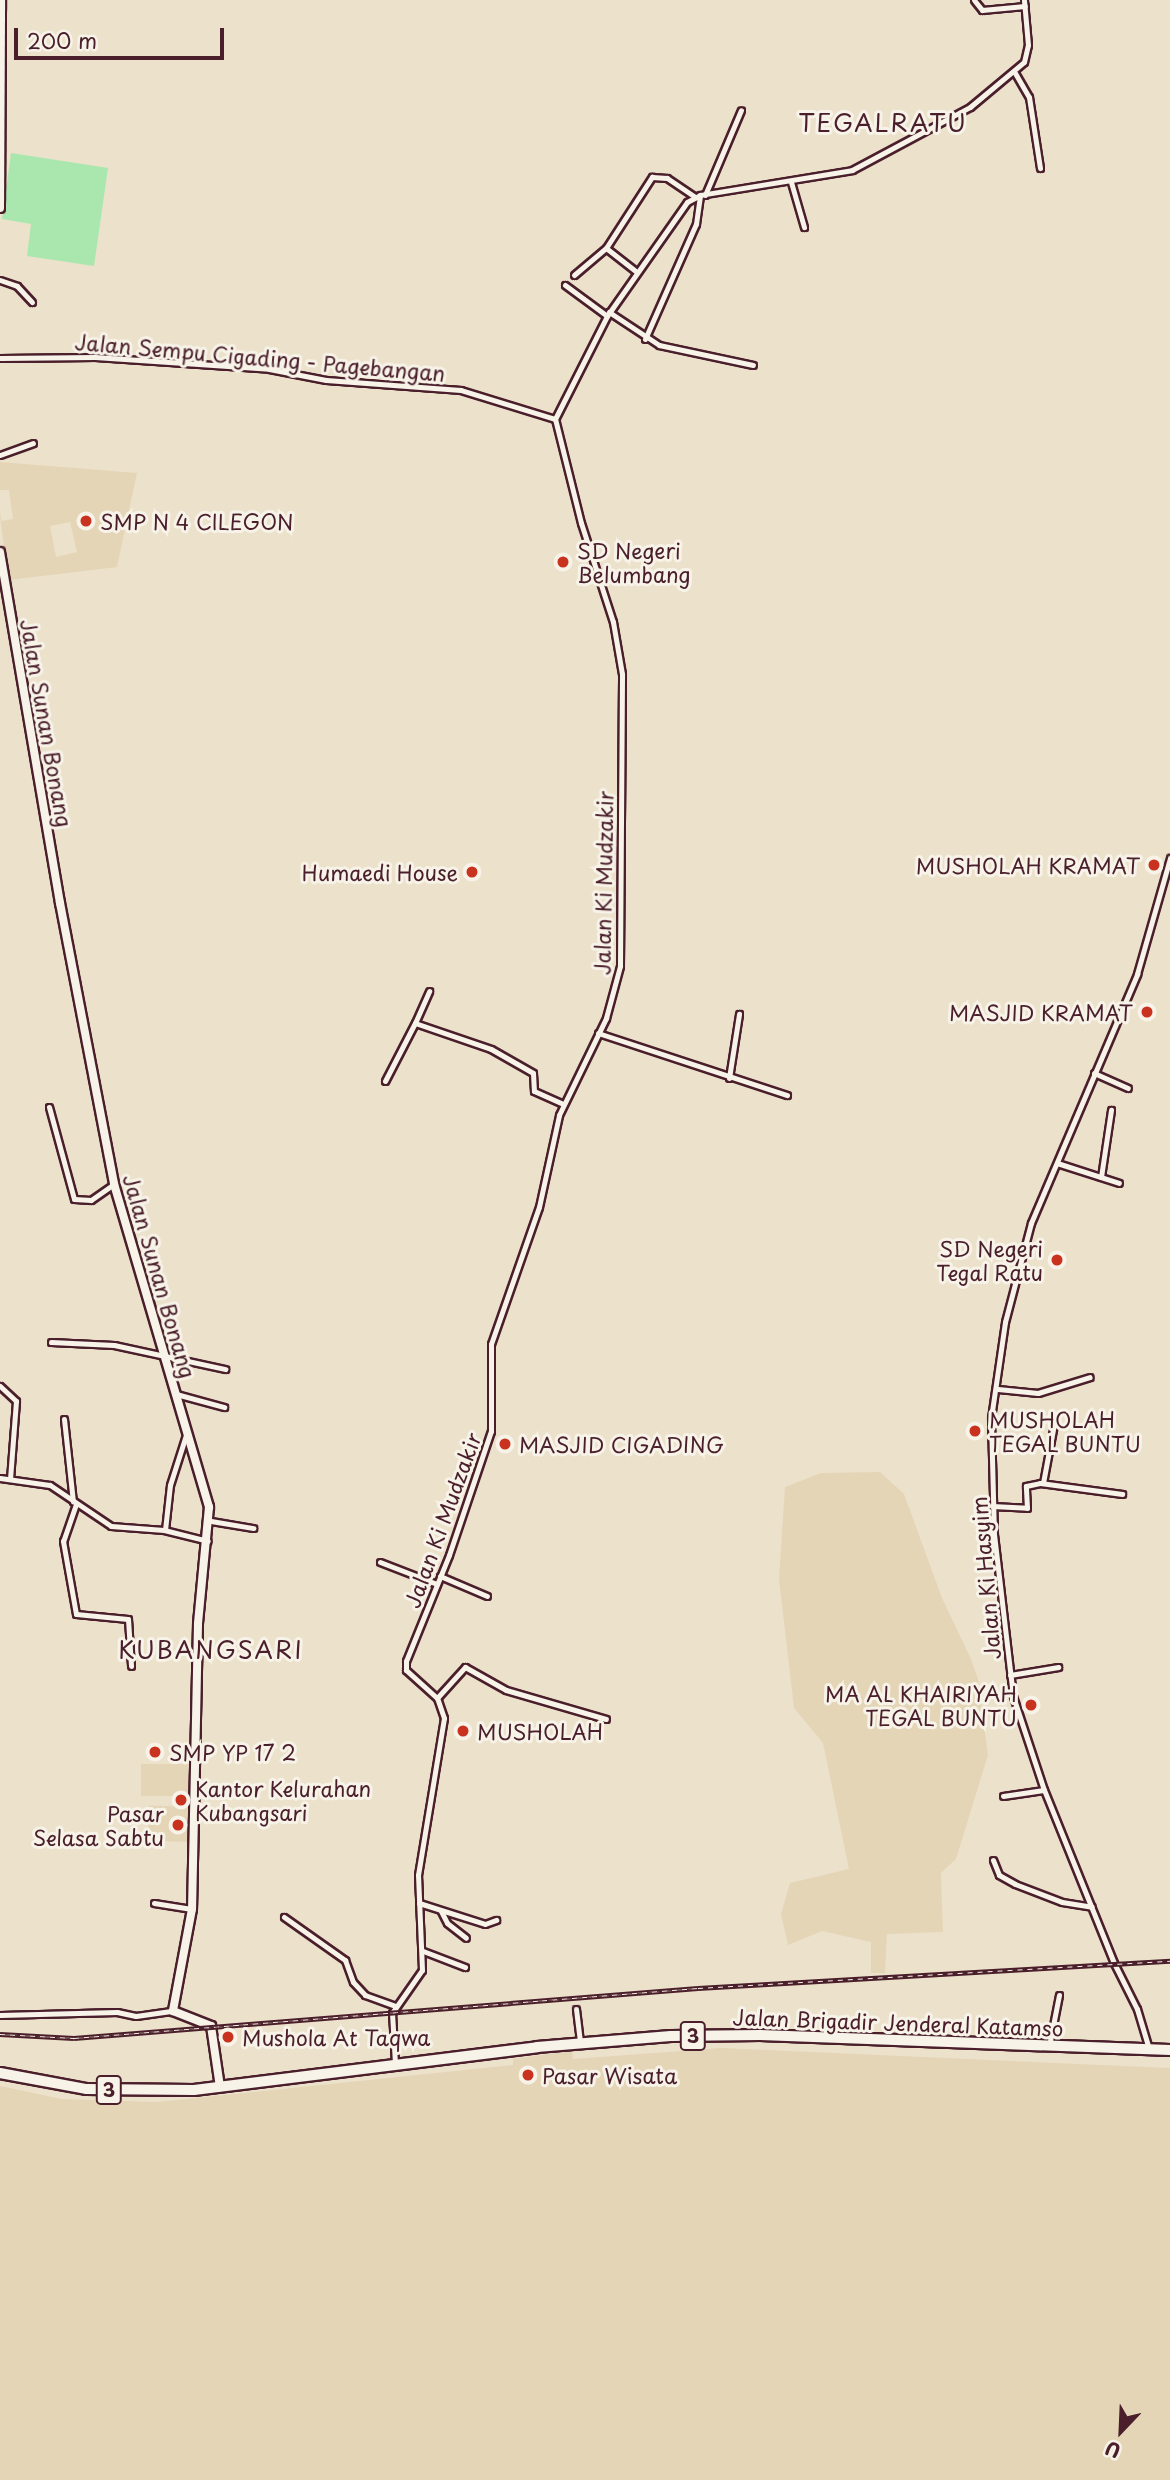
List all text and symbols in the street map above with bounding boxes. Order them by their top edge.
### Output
scale bar [18,14,228,58]
text: 200 m [27,24,97,56]
district label: TEGALRATU [801,109,965,137]
street label: Jalan Sempu Cigading - Pagebangan [73,328,447,386]
place label: SMP N 4 CILEGON [100,508,295,534]
marker: SMP N 4 CILEGON [78,513,94,529]
place label: SD Negeri Belumbang [577,537,691,587]
marker: SD Negeri Belumbang [555,554,571,570]
street label: Jalan Sunan Bonang [16,617,78,829]
street label: Jalan Ki Mudzakir [589,790,617,976]
place label: MUSHOLAH KRAMAT [915,852,1140,878]
marker: MUSHOLAH KRAMAT [1146,857,1162,873]
place label: Humaedi House [300,859,458,885]
marker: Humaedi House [464,864,480,880]
place label: MASJID KRAMAT [948,999,1133,1025]
marker: MASJID KRAMAT [1139,1004,1155,1020]
street label: Jalan Sunan Bonang [119,1171,201,1381]
place label: SD Negeri Tegal Ratu [936,1235,1043,1285]
marker: SD Negeri Tegal Ratu [1049,1252,1065,1268]
place label: MUSHOLAH TEGAL BUNTU [989,1406,1143,1456]
marker: MUSHOLAH TEGAL BUNTU [967,1423,983,1439]
street label: Jalan Ki Mudzakir [398,1428,486,1612]
place label: MASJID CIGADING [519,1431,726,1457]
marker: MASJID CIGADING [497,1436,513,1452]
street label: Jalan Ki Hasyim [965,1494,1005,1662]
district label: KUBANGSARI [119,1636,303,1664]
place label: MA AL KHAIRIYAH TEGAL BUNTU [822,1680,1017,1730]
marker: MA AL KHAIRIYAH TEGAL BUNTU [1023,1697,1039,1713]
place label: MUSHOLAH [477,1718,603,1744]
marker: MUSHOLAH [455,1723,471,1739]
place label: SMP YP 17 2 [169,1739,297,1765]
marker: SMP YP 17 2 [147,1744,163,1760]
place label: Kantor Kelurahan Kubangsari [195,1775,372,1825]
marker: Kantor Kelurahan Kubangsari [173,1792,189,1808]
place label: Pasar Selasa Sabtu [34,1800,164,1850]
marker: Pasar Selasa Sabtu [170,1817,186,1833]
street label: Jalan Brigadir Jenderal Katamso [731,2004,1065,2040]
road number: 3 [679,2020,707,2052]
place label: Mushola At Taqwa [242,2024,431,2050]
marker: Mushola At Taqwa [220,2029,236,2045]
place label: Pasar Wisata [542,2062,678,2088]
marker: Pasar Wisata [520,2067,536,2083]
road number: 3 [95,2074,123,2106]
north arrow [1086,2396,1156,2466]
text: U [1101,2435,1125,2466]

